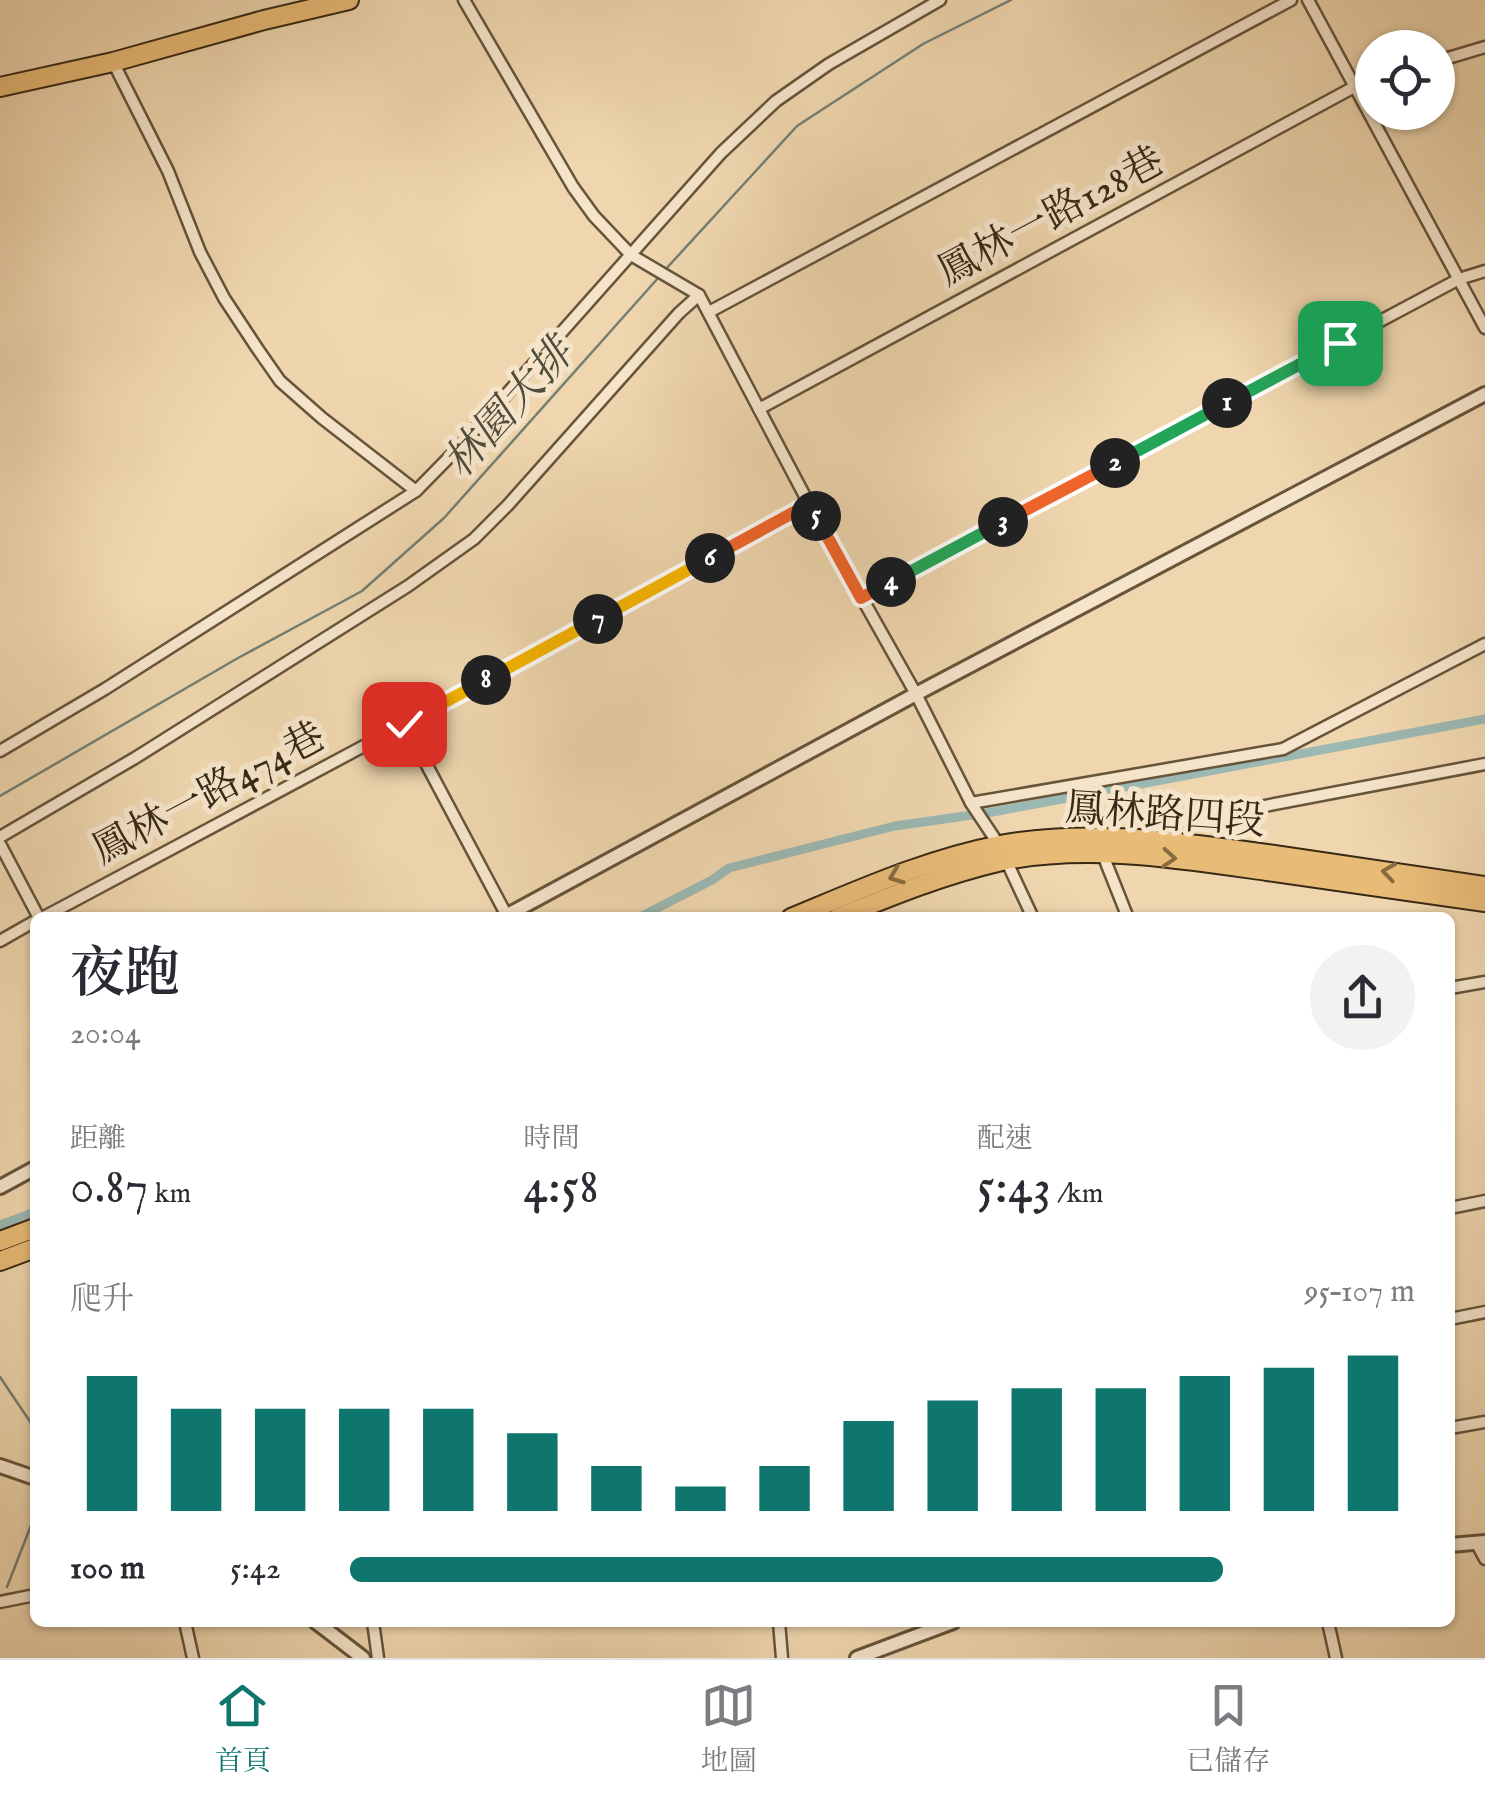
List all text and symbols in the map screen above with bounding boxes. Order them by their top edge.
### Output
map controls [1355,30,1455,130]
button: locate [1355,30,1455,130]
street label: 鳳林一路128巷 [930,137,1174,299]
pin [1298,301,1383,386]
icon: arrive [1313,316,1368,371]
water label: 林園大排 [434,325,590,490]
pin: 1 [1202,378,1252,428]
text: 1 [1222,385,1232,420]
pin: 2 [1090,438,1140,488]
text: 2 [1108,445,1122,480]
pin: 5 [791,491,841,541]
pin: 3 [978,497,1028,547]
text: 5 [811,498,821,533]
text: 3 [998,504,1008,539]
pin: 6 [685,533,735,583]
text: 6 [704,540,716,575]
pin: 4 [866,557,916,607]
text: 4 [884,564,898,599]
pin: 7 [573,594,623,644]
text: 7 [591,601,605,636]
pin: 8 [461,655,511,705]
text: 8 [481,662,491,697]
pin [362,682,447,767]
icon: check [377,697,432,752]
street label: 鳳林一路474巷 [84,712,335,878]
street label: 鳳林路四段 [1063,784,1266,849]
one-way arrow [1162,847,1178,869]
one-way arrow [1380,862,1397,883]
one-way arrow [888,864,905,884]
text: 夜跑 [70,941,180,1011]
button: share [1310,945,1415,1050]
text: 20:04 [70,1014,141,1055]
text: 距離 [70,1122,126,1157]
text: 時間 [523,1122,579,1157]
text: 配速 [977,1122,1033,1157]
text: 0.87 [70,1157,148,1220]
text: 4:58 [523,1157,599,1220]
text: 5:43 [977,1157,1051,1220]
text: km [148,1177,191,1212]
text: /km [1051,1177,1103,1212]
text: 95–107 m [1305,1272,1415,1313]
text: 爬升 [70,1280,134,1321]
text: 100 m [70,1549,145,1590]
text: 5:42 [230,1549,281,1590]
tab: 首頁 [215,1678,271,1780]
tab: 地圖 [700,1678,756,1780]
tab: 已儲存 [1186,1678,1270,1780]

